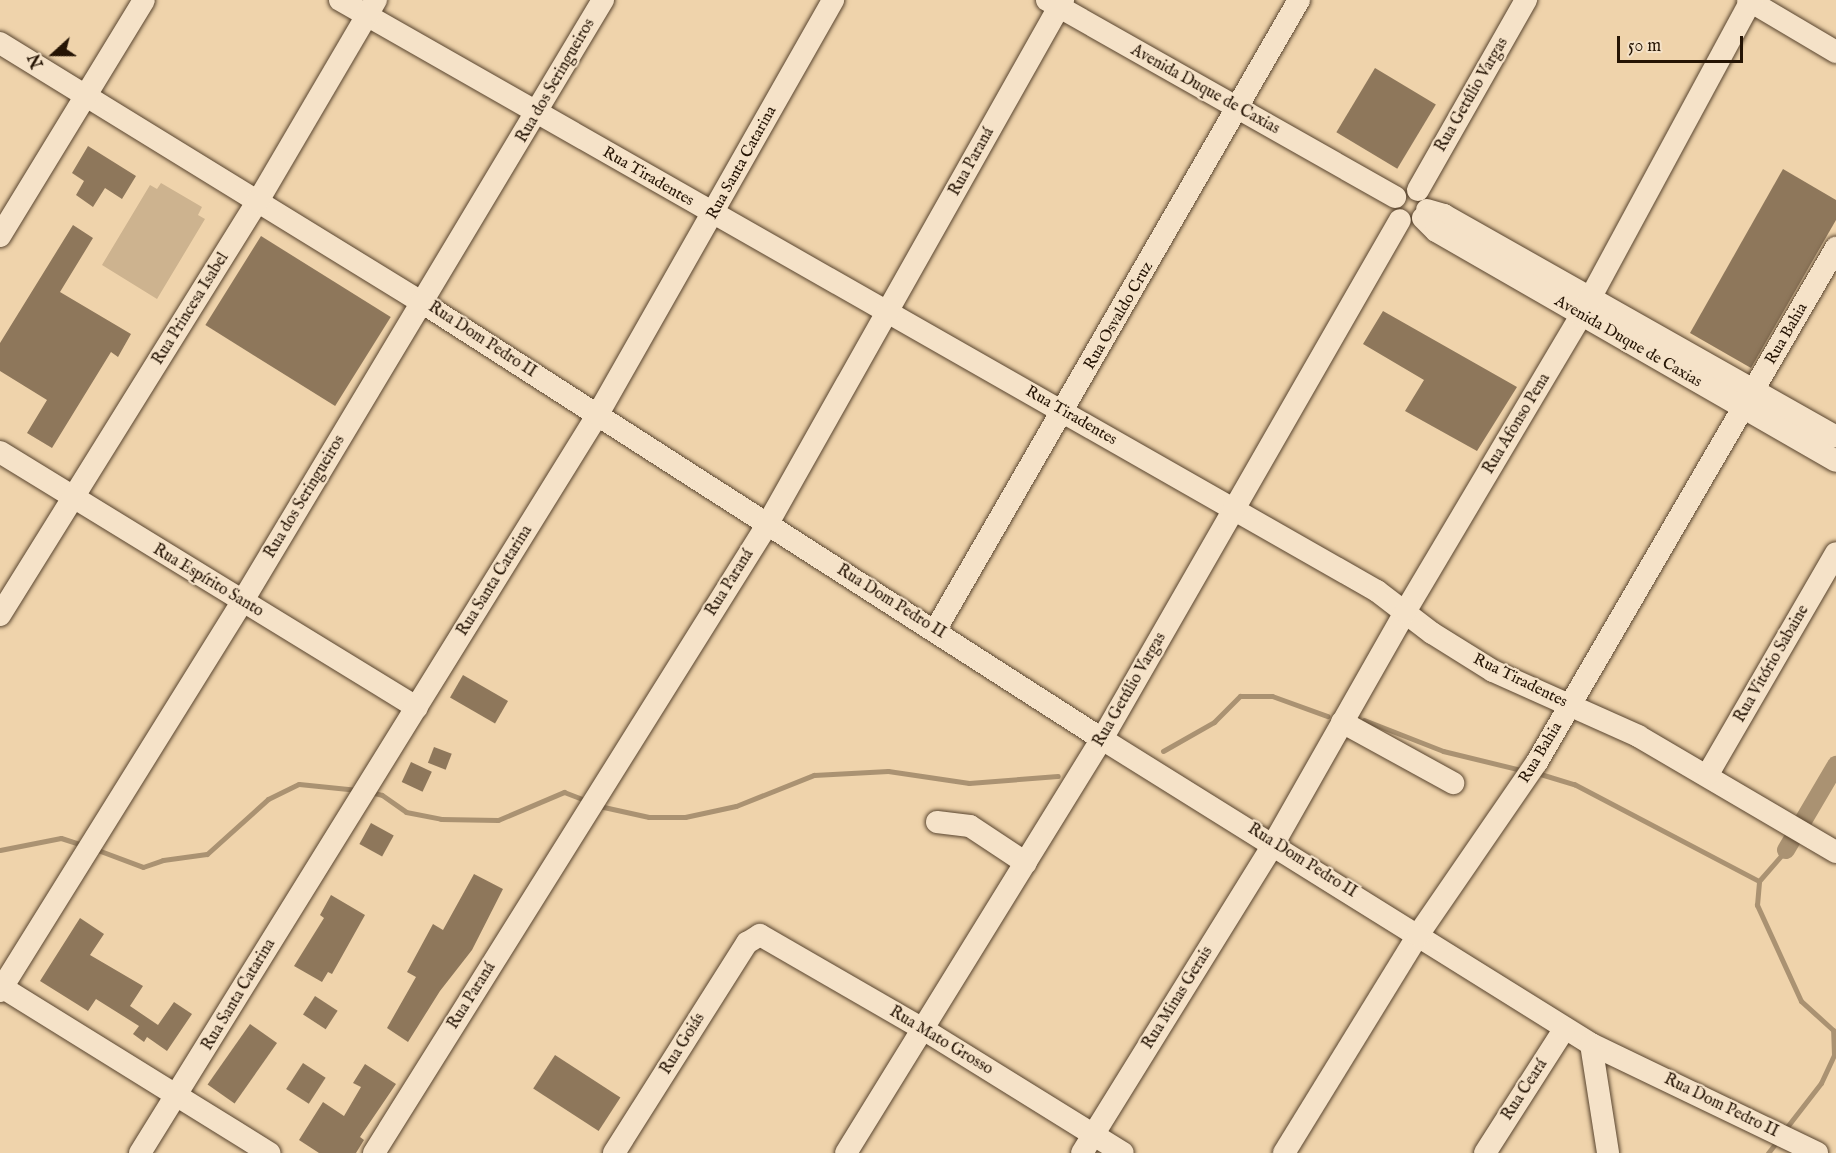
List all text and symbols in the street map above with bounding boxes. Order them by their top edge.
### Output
street label: Rua dos Seringueiros [513,16,599,146]
north arrow [24,24,84,84]
scale bar [1620,24,1746,62]
street label: Rua Getúlio Vargas [1431,34,1513,156]
text: 50 m [1628,35,1661,58]
street label: Avenida Duque de Caxias [1127,41,1283,139]
text: N [25,50,49,70]
street label: Rua Santa Catarina [703,103,781,223]
street label: Rua Paraná [945,125,999,199]
street label: Rua Tiradentes [599,143,697,211]
street label: Rua Princesa Isabel [149,249,233,369]
street label: Rua Osvaldo Cruz [1080,259,1158,373]
street label: Avenida Duque de Caxias [1551,292,1705,392]
street label: Rua Dom Pedro II [424,298,540,382]
street label: Rua Bahia [1762,300,1812,368]
street label: Rua Afonso Pena [1479,370,1555,478]
street label: Rua Tiradentes [1022,382,1120,450]
street label: Rua dos Seringueiros [261,432,349,562]
street label: Rua Santa Catarina [453,522,537,640]
street label: Rua Espírito Santo [149,540,267,622]
street label: Rua Paraná [702,546,758,620]
street label: Rua Dom Pedro II [833,561,949,643]
street label: Rua Vitório Sabaine [1731,602,1813,726]
street label: Rua Getúlio Vargas [1089,629,1171,751]
street label: Rua Tiradentes [1470,650,1570,712]
street label: Rua Bahia [1515,719,1567,787]
street label: Rua Dom Pedro II [1244,820,1360,902]
street label: Rua Santa Catarina [198,936,280,1054]
street label: Rua Minas Gerais [1139,943,1217,1053]
street label: Rua Paraná [444,959,500,1033]
street label: Rua Mato Grosso [886,1003,996,1079]
street label: Rua Goiás [657,1010,709,1078]
street label: Rua Ceará [1498,1056,1552,1124]
street label: Rua Dom Pedro II [1661,1070,1781,1142]

